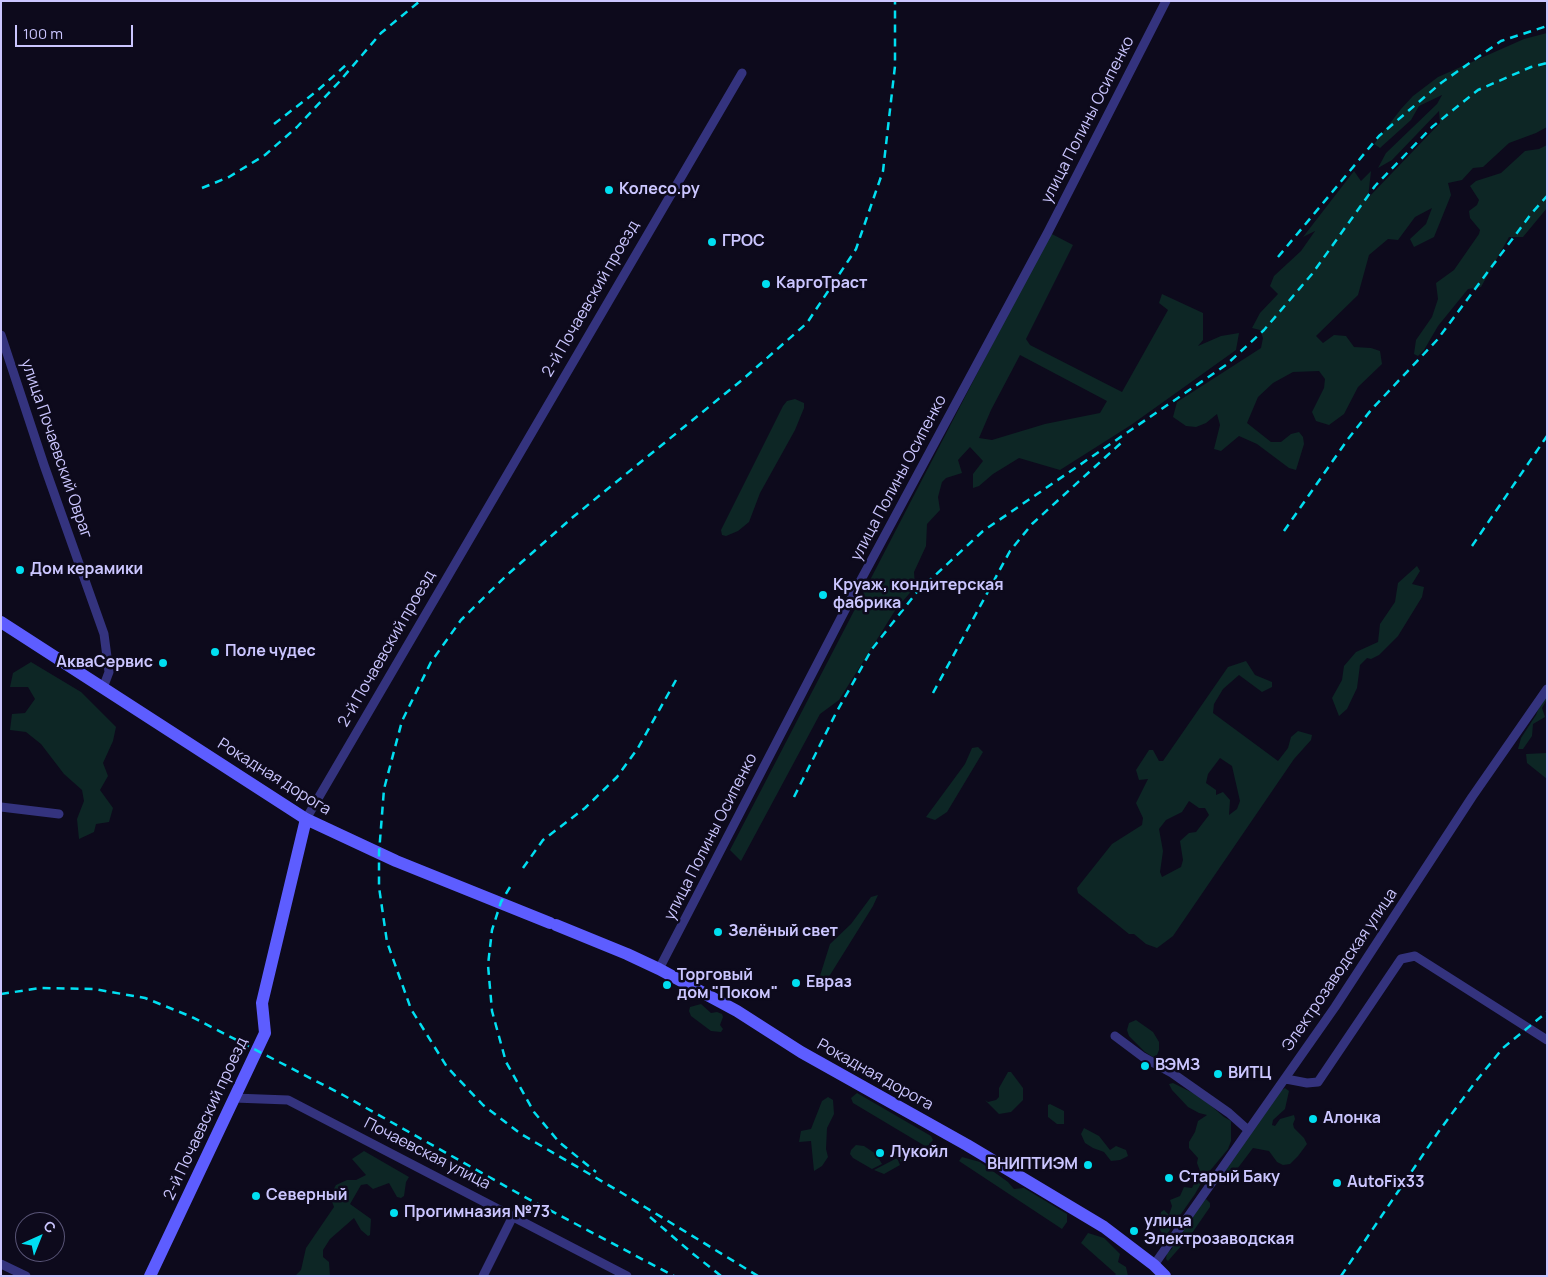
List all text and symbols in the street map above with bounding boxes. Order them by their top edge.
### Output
scale bar [18,15,135,47]
text: 100 m [23,23,63,44]
street label: улица Полины Осипенко [1037,33,1139,207]
place label: Колесо.ру [619,180,700,200]
marker: Колесо.ру [603,184,615,196]
street label: 2-й Почаевский проезд [538,217,644,381]
place label: ГРОС [722,232,765,252]
marker: ГРОС [706,236,718,248]
place label: КаргоТраст [776,274,868,294]
marker: КаргоТраст [760,278,772,290]
street label: улица Почаевский Овраг [16,357,96,541]
street label: улица Полины Осипенко [847,392,951,564]
place label: Дом керамики [30,560,143,580]
marker: Дом керамики [14,564,26,576]
street label: 2-й Почаевский проезд [334,567,440,731]
place label: Круаж, кондитерская фабрика [833,576,1004,614]
marker: Круаж, кондитерская фабрика [817,589,829,601]
place label: Поле чудес [225,642,316,662]
marker: Поле чудес [209,646,221,658]
place label: АкваСервис [56,653,153,673]
marker: АкваСервис [157,657,169,669]
street label: Рокадная дорога [214,734,334,820]
street label: улица Полины Осипенко [660,750,762,924]
street label: Электрозаводская улица [1278,885,1402,1055]
place label: Зелёный свет [728,922,838,942]
marker: Зелёный свет [712,926,724,938]
place label: Торговый дом "Поком" [677,966,778,1004]
place label: Евраз [806,973,852,993]
marker: Евраз [790,977,802,989]
marker: Торговый дом "Поком" [661,979,673,991]
street label: 2-й Почаевский проезд [160,1035,252,1203]
street label: Рокадная дорога [814,1035,936,1115]
place label: ВЭМЗ [1155,1056,1200,1076]
marker: ВЭМЗ [1139,1060,1151,1072]
place label: ВИТЦ [1228,1064,1271,1084]
marker: ВИТЦ [1212,1068,1224,1080]
place label: Алонка [1323,1109,1381,1129]
marker: Алонка [1307,1113,1319,1125]
street label: Почаевская улица [361,1114,493,1194]
place label: Лукойл [890,1143,948,1163]
marker: Лукойл [874,1147,886,1159]
place label: ВНИПТИЭМ [987,1155,1078,1175]
marker: ВНИПТИЭМ [1082,1159,1094,1171]
place label: Старый Баку [1179,1168,1280,1188]
marker: Старый Баку [1163,1172,1175,1184]
place label: AutoFix33 [1347,1173,1424,1193]
marker: AutoFix33 [1331,1177,1343,1189]
place label: Северный [266,1186,347,1206]
marker: Северный [250,1190,262,1202]
place label: Прогимназия №73 [404,1203,550,1223]
marker: Прогимназия №73 [388,1207,400,1219]
north arrow [15,1212,65,1262]
place label: улица Электрозаводская [1144,1212,1294,1250]
text: С [40,1216,60,1237]
marker: улица Электрозаводская [1128,1225,1140,1237]

